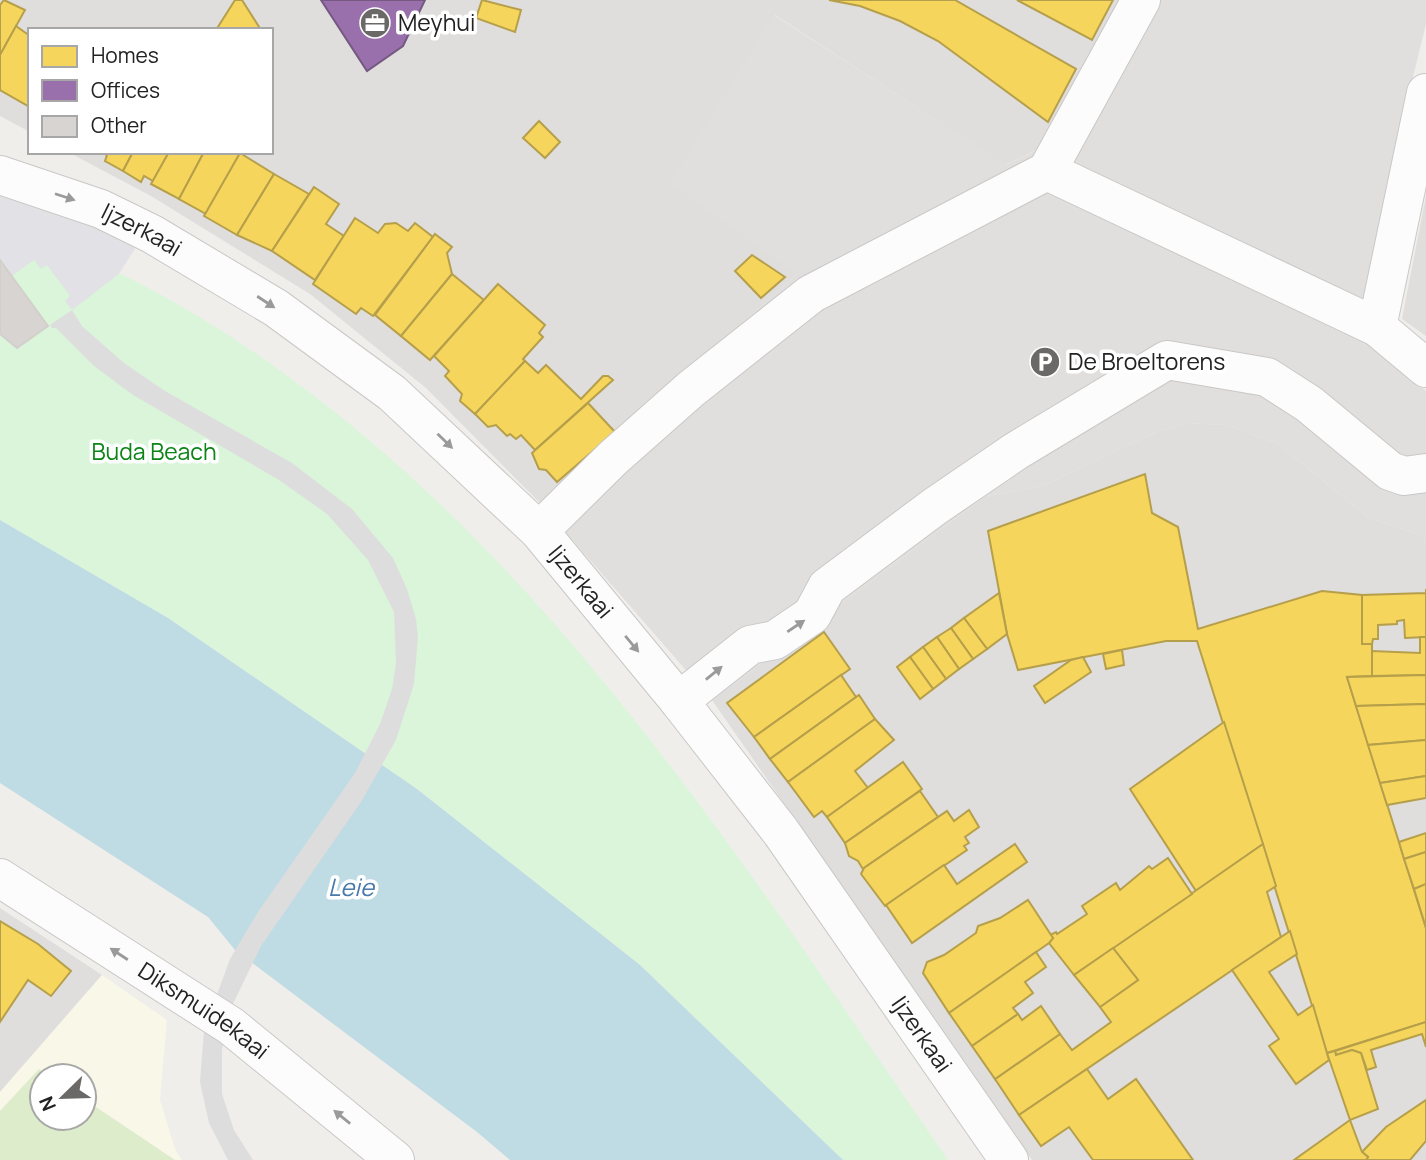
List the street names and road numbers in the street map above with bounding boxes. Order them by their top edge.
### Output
street label: Ijzerkaai [96,195,188,263]
street label: Ijzerkaai [542,538,621,625]
street label: Diksmuidekaai [132,954,276,1066]
street label: Ijzerkaai [885,989,960,1079]

